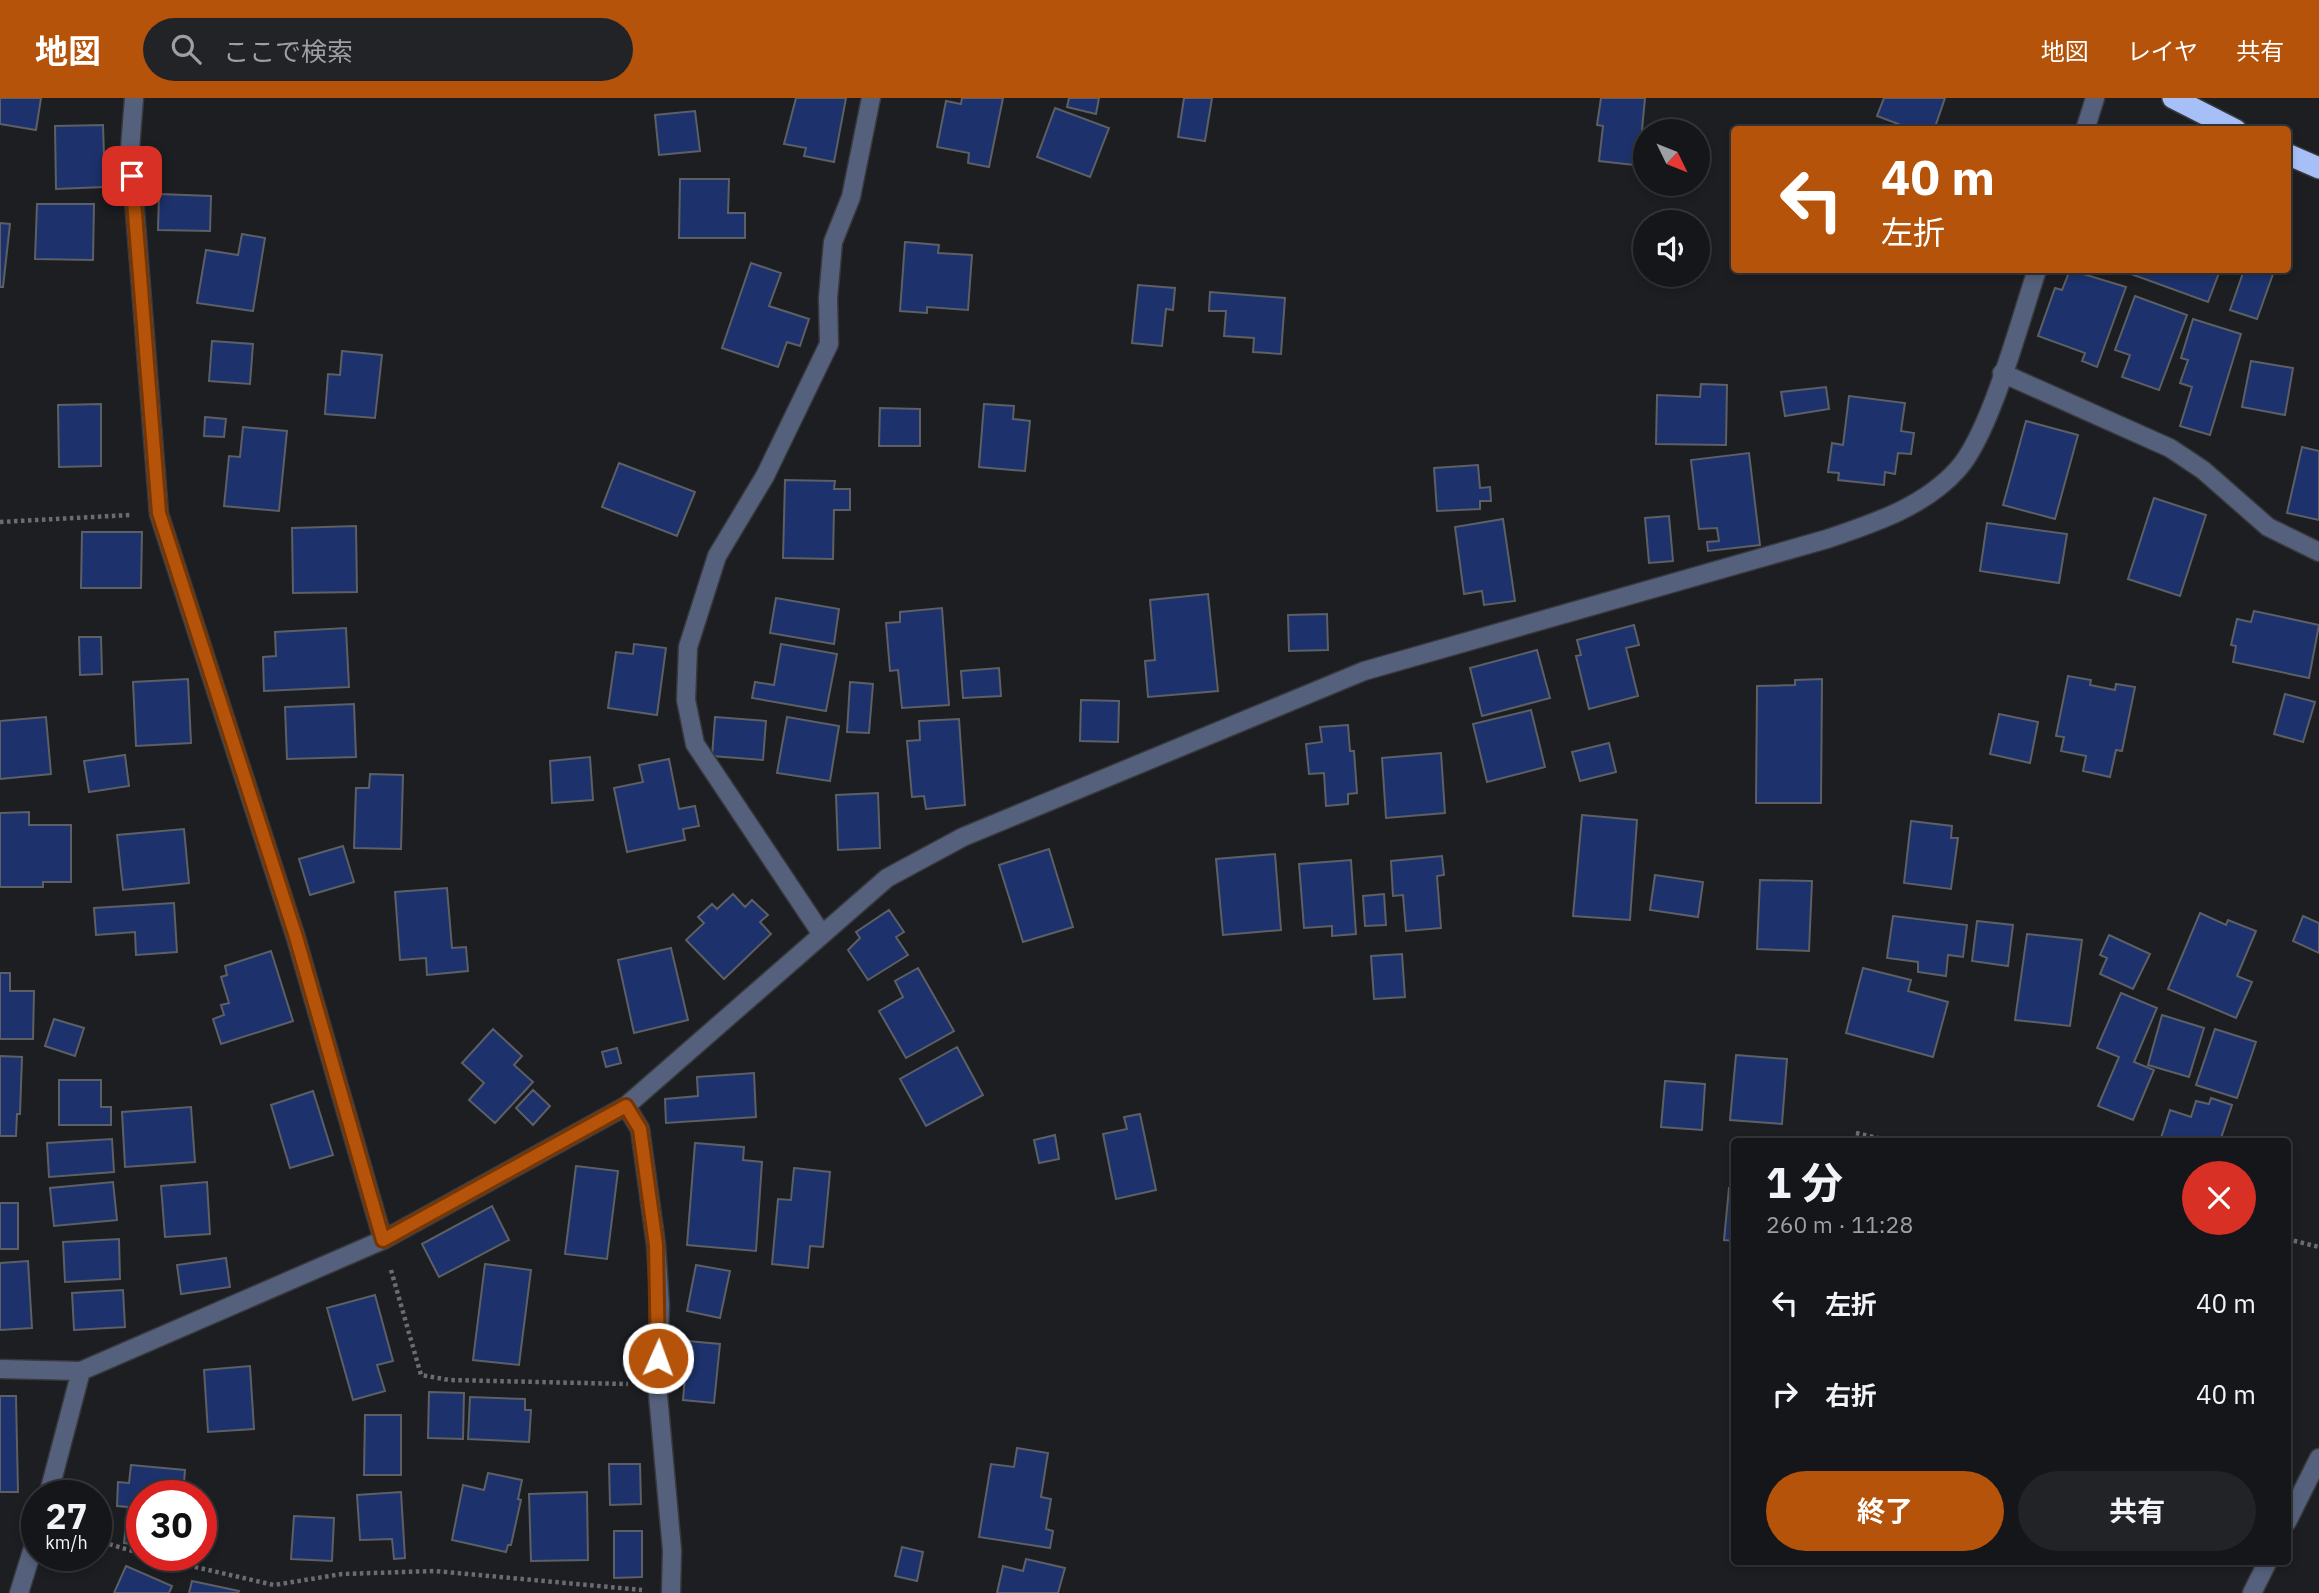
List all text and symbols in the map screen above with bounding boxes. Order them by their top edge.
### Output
search box [143,18,633,81]
text: 地図 [35,29,101,72]
icon: search [167,30,205,68]
text: ここで検索 [223,34,353,68]
text: 地図 [2041,35,2089,67]
text: レイヤ [2127,35,2198,67]
text: 共有 [2236,35,2284,67]
north arrow [1633,119,1710,196]
map controls [1633,119,1710,287]
text: 40 m [1881,145,1995,208]
pin [102,146,162,206]
icon: left [1766,154,1857,245]
icon: arrive [113,157,151,195]
button: sound [1633,210,1710,287]
text: 左折 [1881,211,1945,253]
text: 1 分 [1766,1155,1843,1210]
button: close [2182,1161,2256,1235]
text: 260 m · 11:28 [1766,1209,1913,1239]
icon: left [1766,1284,1804,1322]
text: 40 m [2196,1286,2256,1320]
text: 左折 [1825,1287,1877,1321]
position arrow [621,1321,695,1395]
icon: right [1766,1375,1804,1413]
text: 40 m [2196,1377,2256,1411]
text: 右折 [1825,1378,1877,1412]
button: 終了 [1766,1471,2004,1551]
button: 共有 [2018,1471,2256,1551]
speed limit sign: 30 [126,1480,217,1571]
text: 27 [45,1493,88,1539]
text: km/h [45,1531,88,1554]

